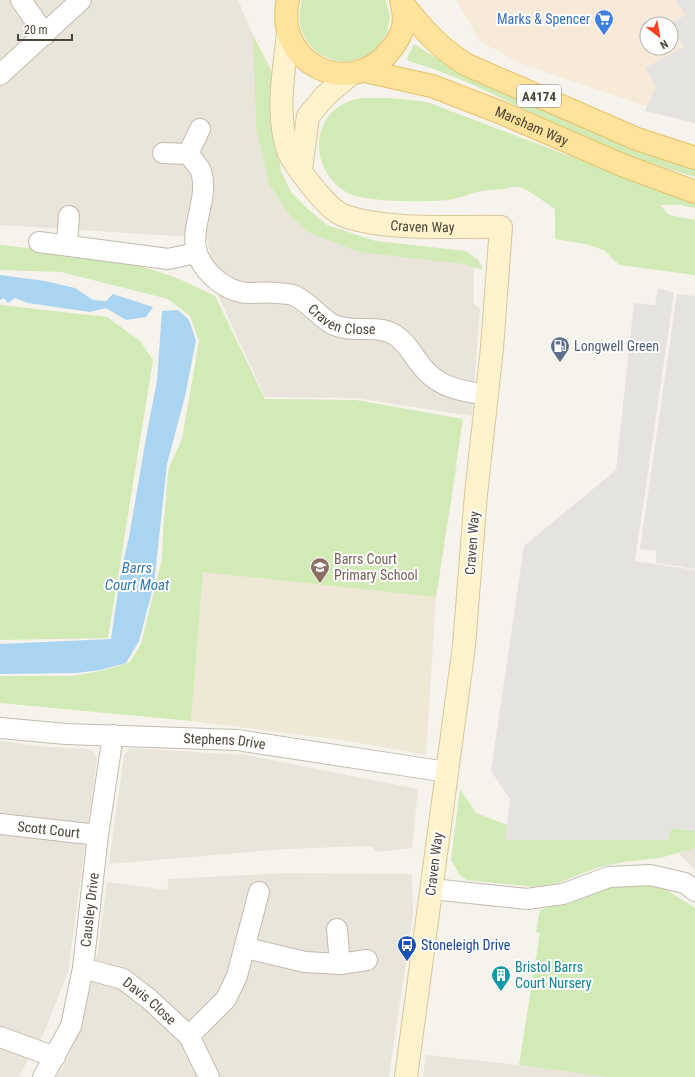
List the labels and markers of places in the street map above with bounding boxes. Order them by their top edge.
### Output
supermarket icon: Marks & Spencer [593,8,615,36]
place label: Marks & Spencer [497,11,590,27]
fuel station icon: Longwell Green [549,335,571,363]
place label: Longwell Green [574,338,659,354]
place label: Barrs Court Primary School [334,551,418,583]
school or university icon: Barrs Court Primary School [309,556,331,584]
bus stop icon: Stoneleigh Drive [396,934,418,962]
place label: Stoneleigh Drive [421,937,511,953]
place label: Bristol Barrs Court Nursery [515,959,592,991]
building icon: Bristol Barrs Court Nursery [490,964,512,992]

